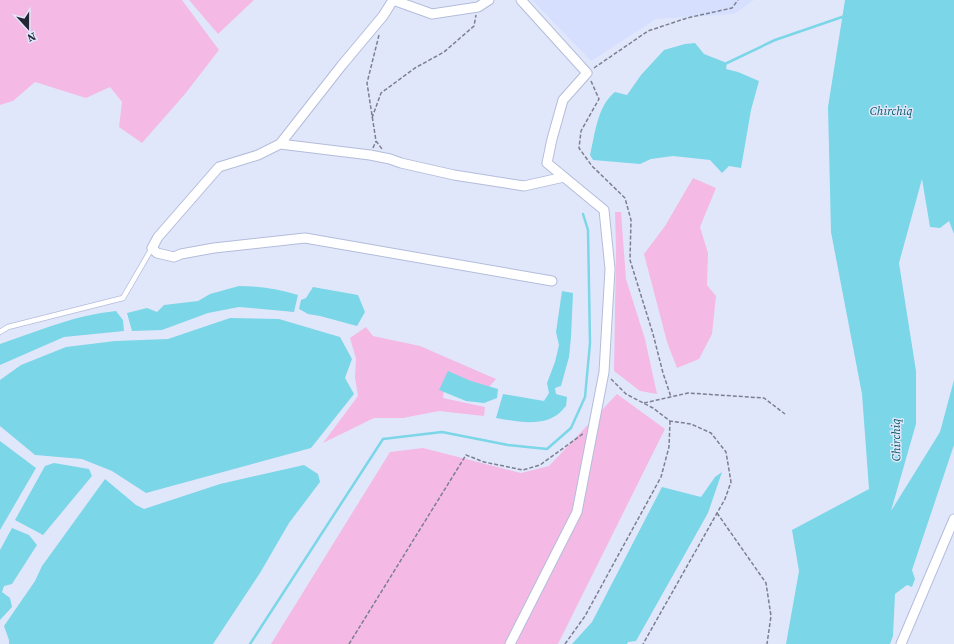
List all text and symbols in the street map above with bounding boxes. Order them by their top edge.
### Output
north arrow [8,8,48,48]
text: N [25,28,38,45]
water label: Chirchiq [870,103,912,119]
water label: Chirchiq [888,418,904,461]

